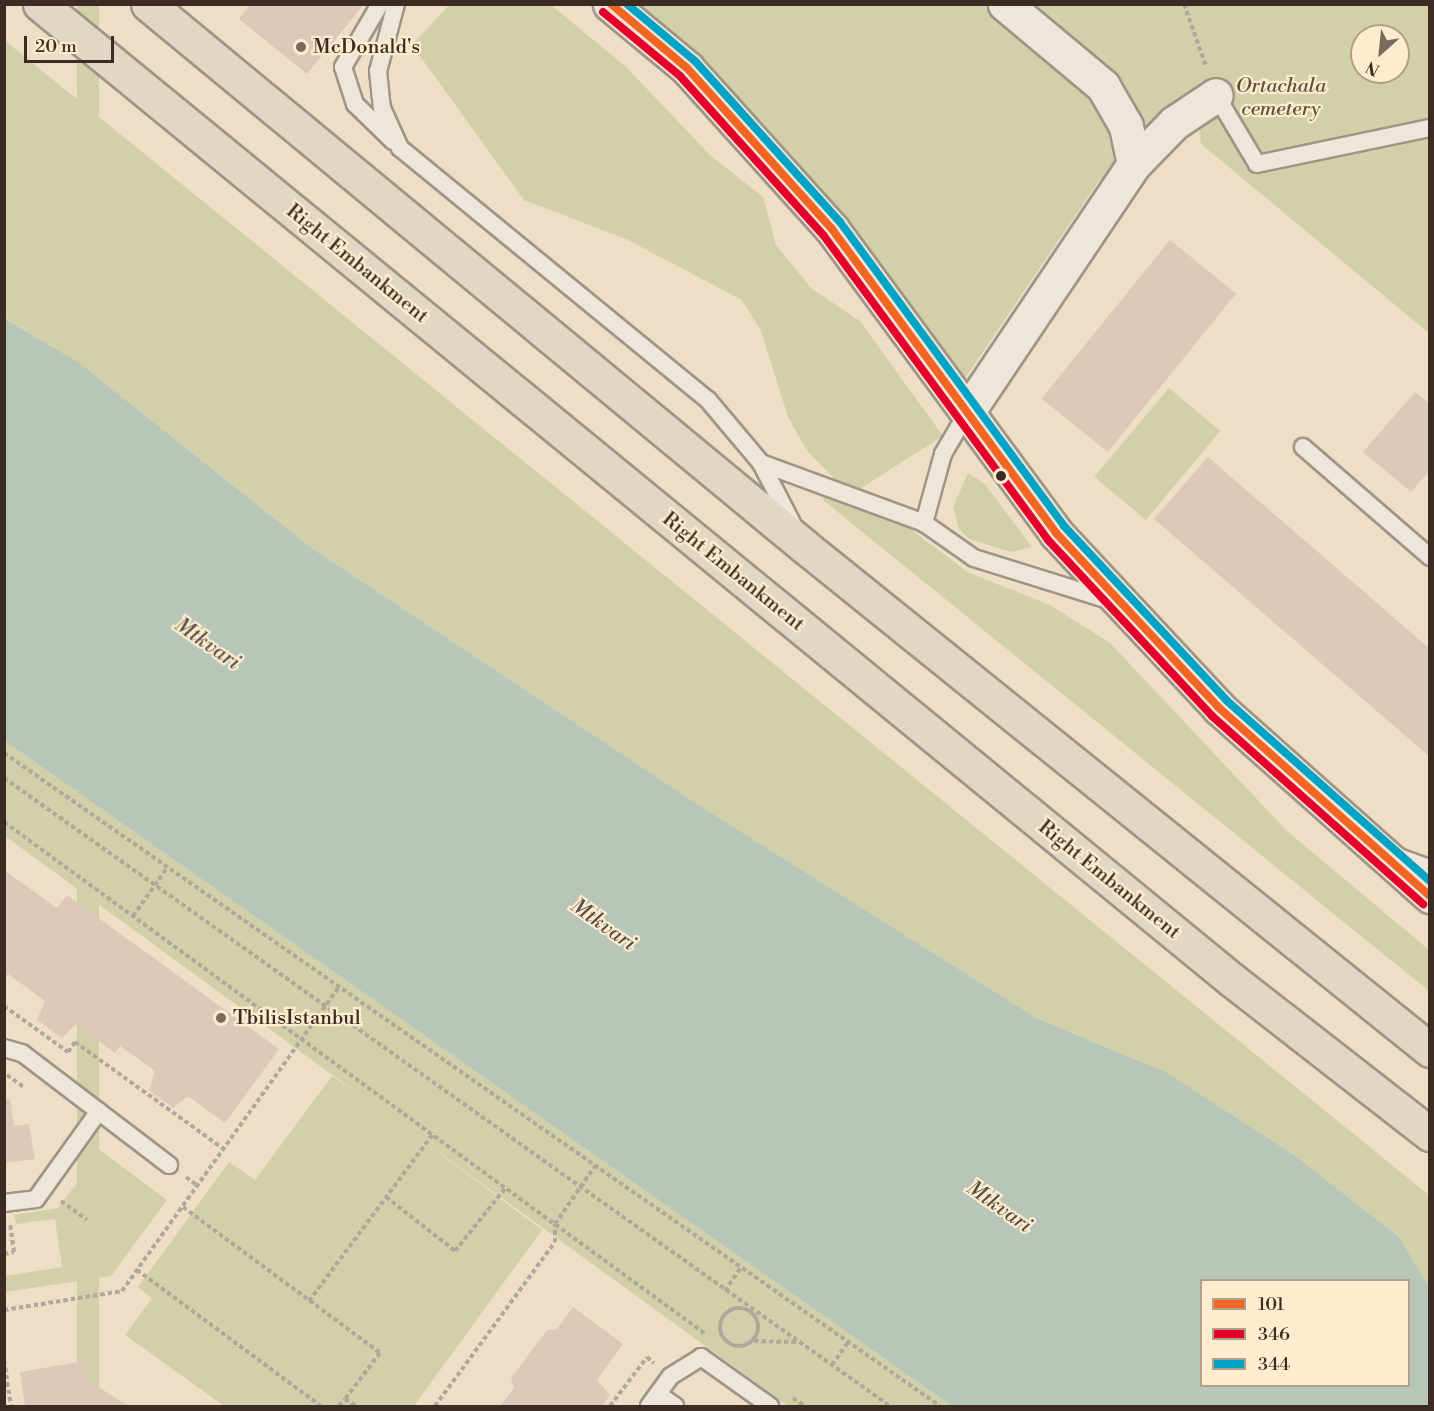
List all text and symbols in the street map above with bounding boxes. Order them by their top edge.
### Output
scale bar [27,24,117,62]
north arrow [1350,24,1410,84]
text: 20 m [35,35,77,58]
place label: McDonald's [313,35,420,59]
marker: McDonald's [294,40,308,54]
text: N [1363,56,1383,80]
park label: Ortachala cemetery [1236,75,1326,122]
street label: Right Embankment [281,199,433,329]
unlabelled marker [995,470,1007,482]
street label: Right Embankment [657,507,809,637]
water label: Mtkvari [169,612,245,676]
street label: Right Embankment [1033,815,1185,945]
water label: Mtkvari [565,893,641,957]
place label: TbilisIstanbul [233,1006,361,1030]
marker: TbilisIstanbul [214,1011,228,1025]
water label: Mtkvari [961,1175,1037,1239]
legend [1200,1279,1410,1387]
text: 101 [1258,1293,1284,1316]
text: 346 [1258,1323,1290,1346]
text: 344 [1258,1353,1290,1376]

